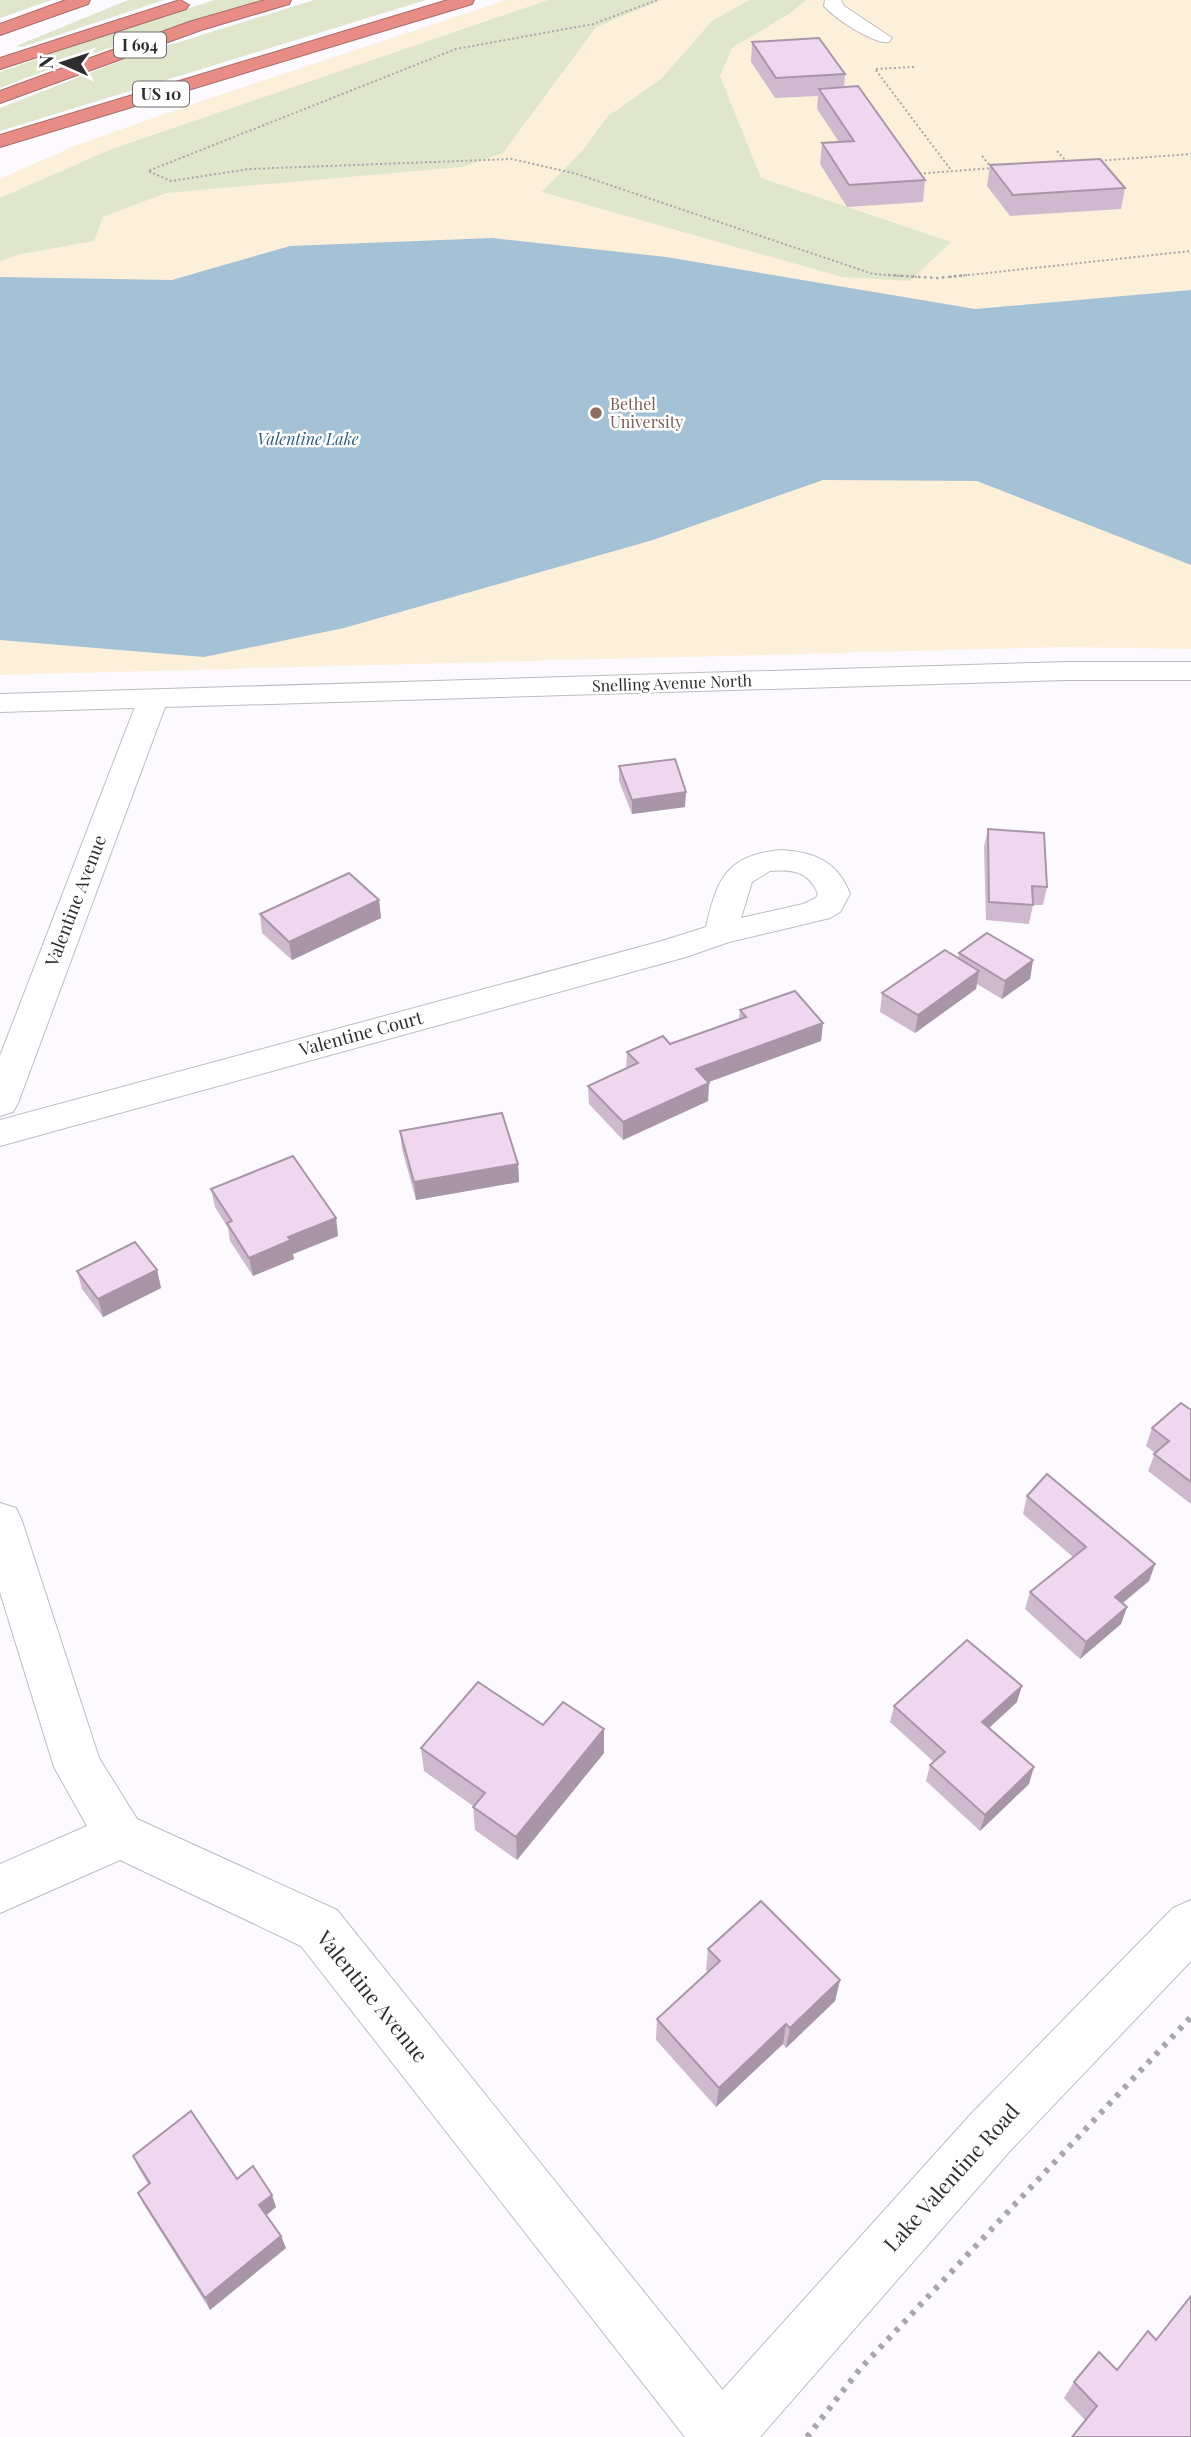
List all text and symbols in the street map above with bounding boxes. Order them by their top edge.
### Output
north arrow [28,28,98,98]
road number: I 694 [114,32,166,58]
text: N [32,54,58,70]
road number: US 10 [133,82,189,106]
place label: Bethel University [610,393,683,432]
marker: Bethel University [588,405,604,421]
water label: Valentine Lake [257,428,359,449]
street label: Snelling Avenue North [592,669,753,696]
street label: Valentine Avenue [39,832,111,971]
street label: Valentine Court [295,1005,426,1061]
street label: Valentine Avenue [311,1923,435,2067]
street label: Lake Valentine Road [877,2097,1024,2257]

